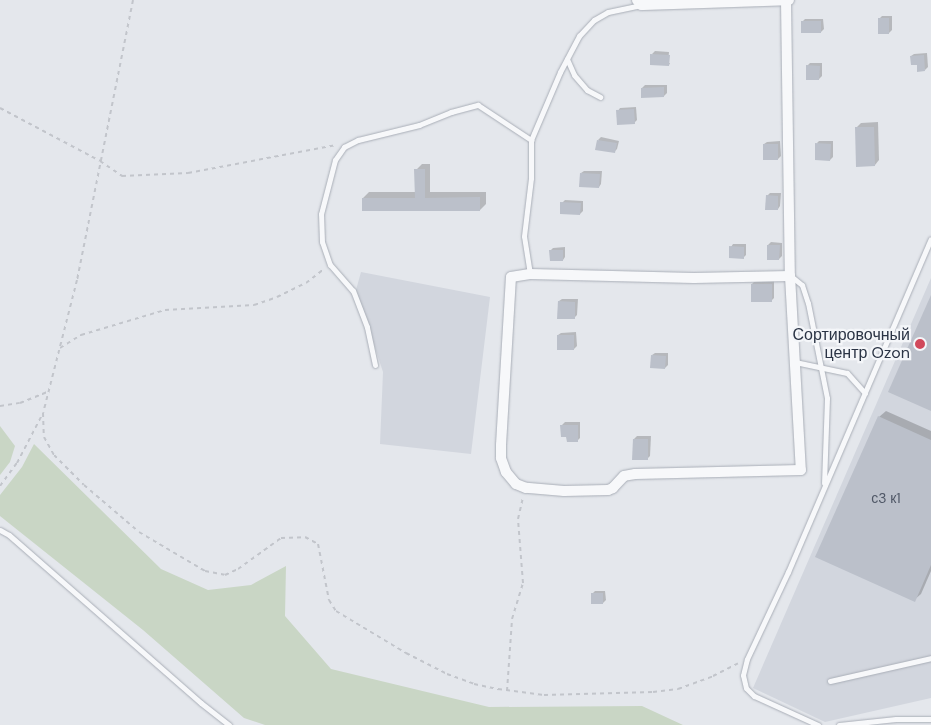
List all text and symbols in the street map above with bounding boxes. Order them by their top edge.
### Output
place label: Сортировочный центр Ozon [792,325,910,363]
marker: Сортировочный центр Ozon [914,338,926,350]
house number: с3 к1 [871,490,901,506]

